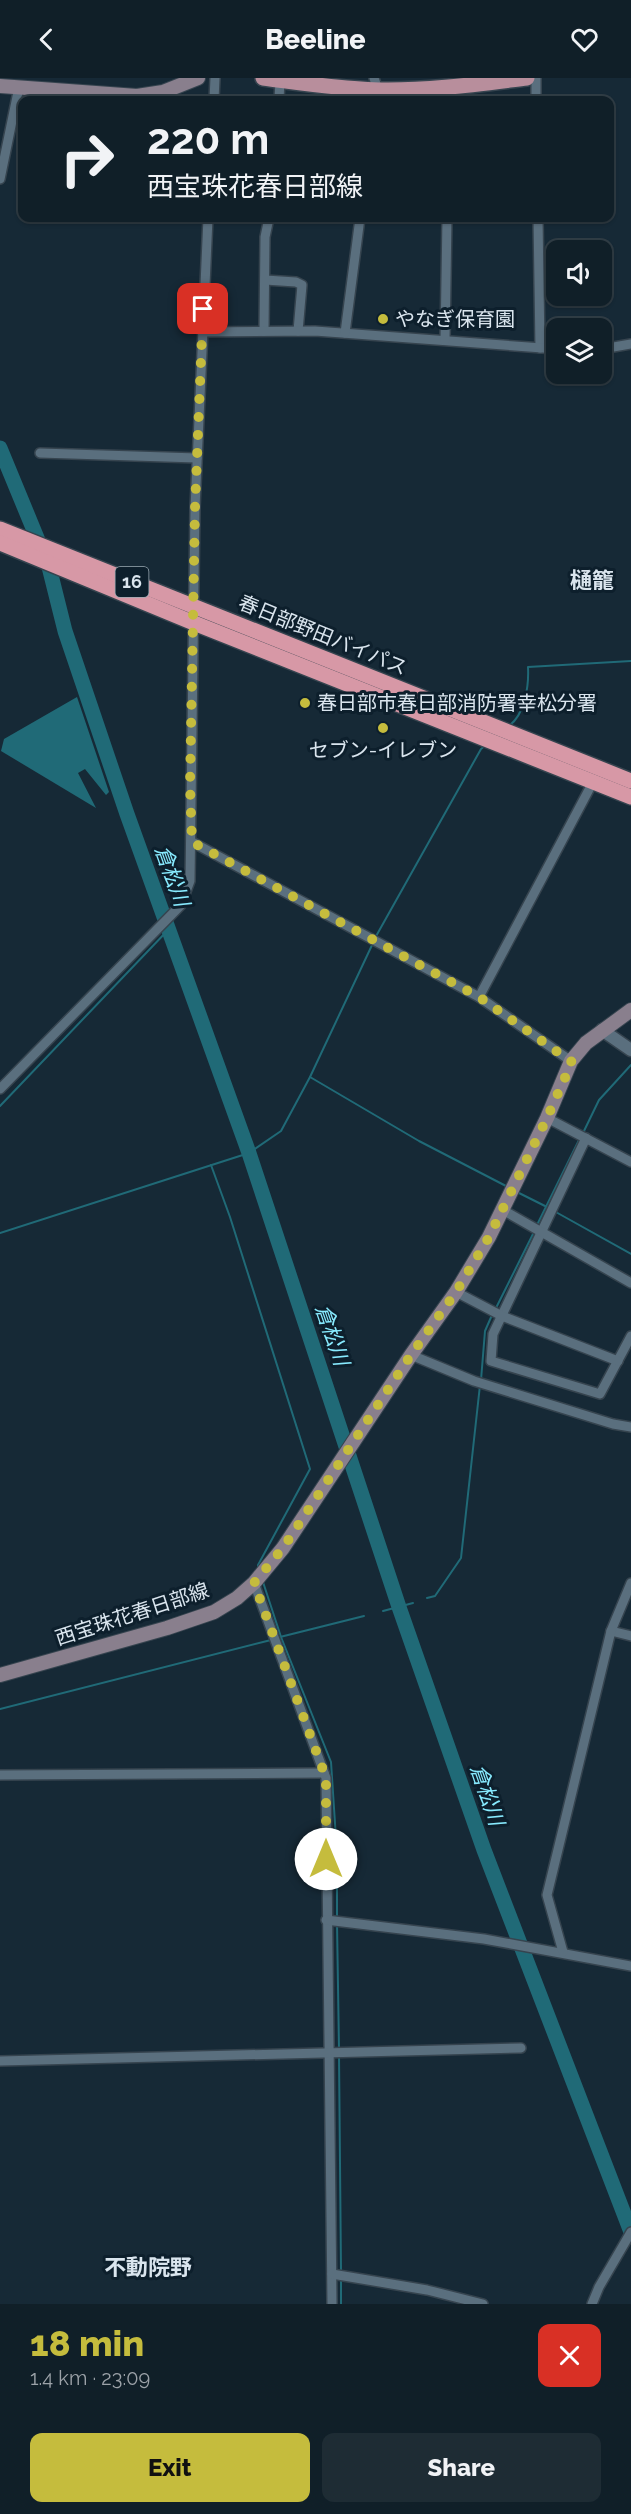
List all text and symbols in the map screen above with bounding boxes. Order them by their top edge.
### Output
icon: back [30,23,63,56]
icon: heart [568,23,601,56]
text: Beeline [265,24,366,55]
text: 220 m [147,115,269,164]
icon: right [48,120,126,198]
text: 西宝珠花春日部線 [147,171,363,202]
map controls [546,240,612,384]
button: sound [546,240,612,306]
pin [177,283,228,334]
icon: arrive [186,292,219,325]
place label: やなぎ保育園 [395,307,515,331]
marker: やなぎ保育園 [376,312,390,326]
button: layers [546,318,612,384]
road number: 16 [116,567,148,597]
district label: 樋籠 [570,567,614,593]
street label: 春日部野田バイパス [235,590,411,680]
place label: 春日部市春日部消防署幸松分署 [317,691,597,715]
marker: 春日部市春日部消防署幸松分署 [298,696,312,710]
marker: セブン-イレブン [376,721,390,735]
place label: セブン-イレブン [309,738,457,762]
water label: 倉松川 [150,842,196,912]
water label: 倉松川 [310,1301,355,1371]
street label: 西宝珠花春日部線 [52,1578,212,1650]
water label: 倉松川 [465,1761,510,1831]
position arrow [294,1827,358,1891]
district label: 不動院野 [104,2254,192,2280]
text: 18 min [30,2322,144,2364]
button: close [538,2324,601,2387]
text: 1.4 km · 23:09 [30,2366,150,2390]
button: Exit [30,2433,310,2502]
button: Share [322,2433,601,2502]

